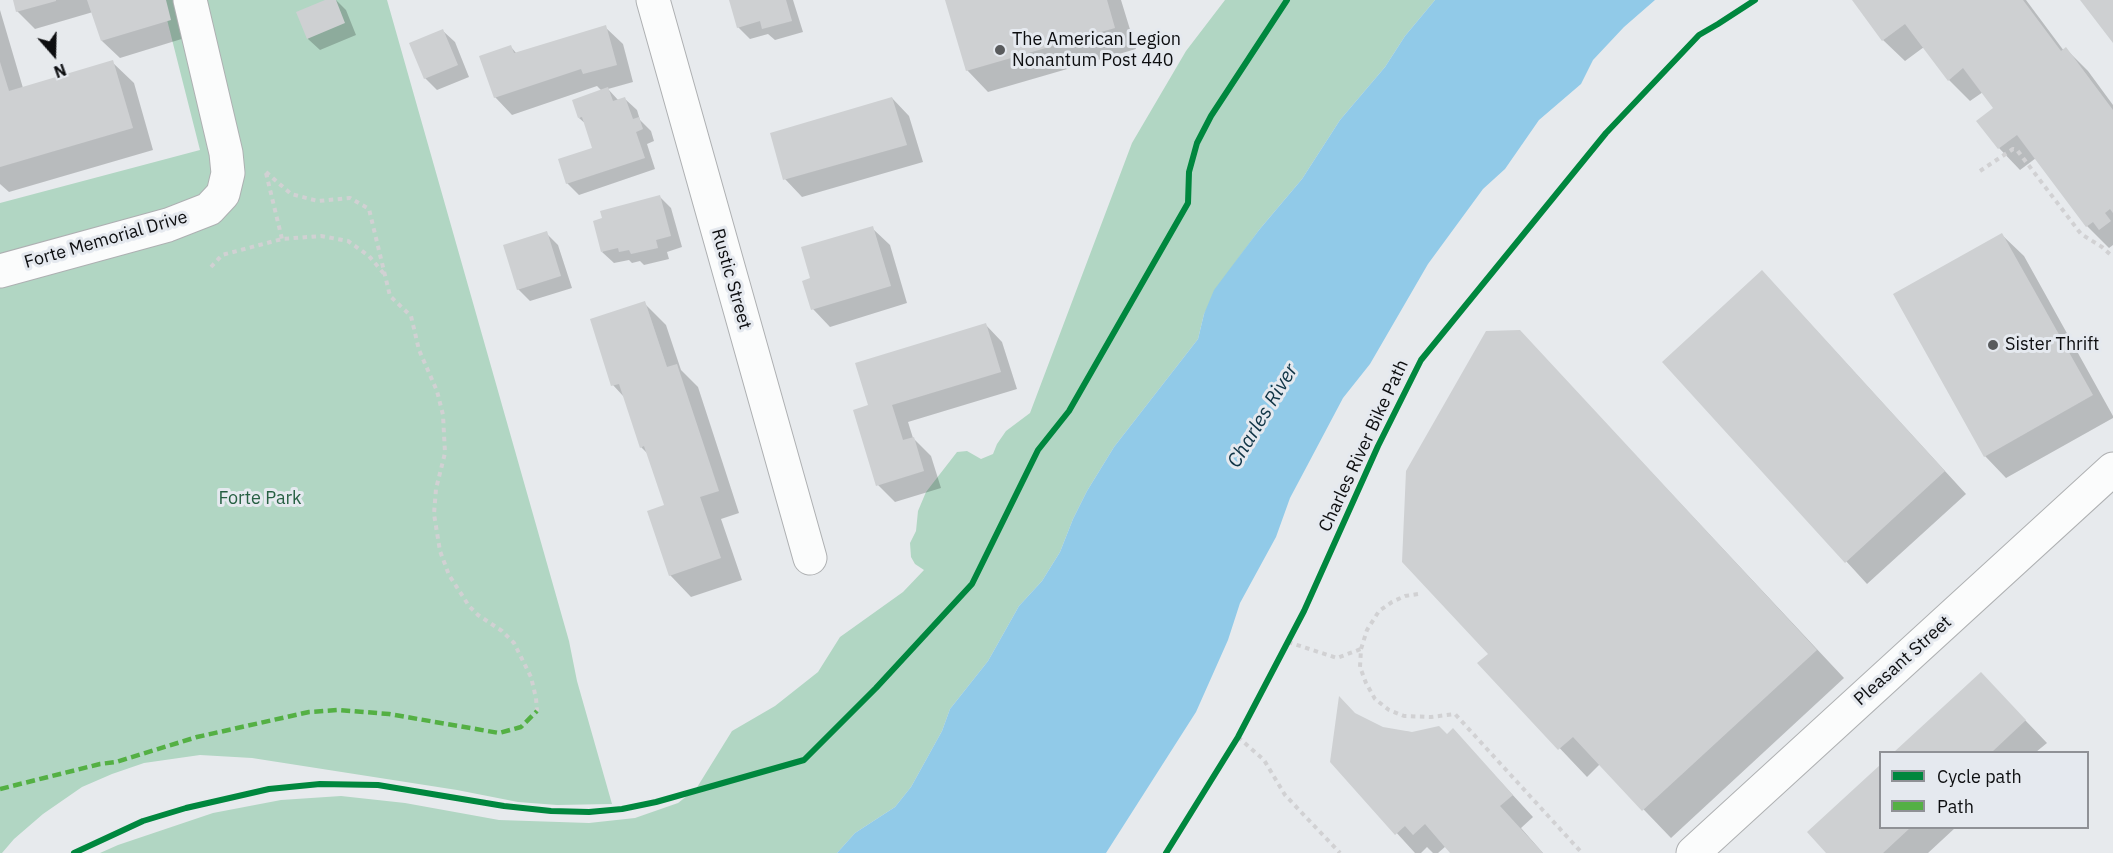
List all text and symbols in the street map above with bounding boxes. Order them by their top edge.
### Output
north arrow [24,24,84,84]
place label: The American Legion Nonantum Post 440 [1012,29,1181,72]
marker: The American Legion Nonantum Post 440 [993,43,1007,57]
text: N [51,60,69,82]
street label: Forte Memorial Drive [22,206,190,274]
street label: Rustic Street [706,226,756,332]
place label: Sister Thrift [2005,334,2099,356]
marker: Sister Thrift [1986,338,2000,352]
street label: Charles River Bike Path [1315,357,1413,535]
water label: Charles River [1223,360,1303,472]
park label: Forte Park [218,488,302,510]
street label: Pleasant Street [1850,612,1956,710]
legend [1879,751,2089,829]
text: Cycle path [1937,765,2022,788]
text: Path [1937,795,1974,818]

